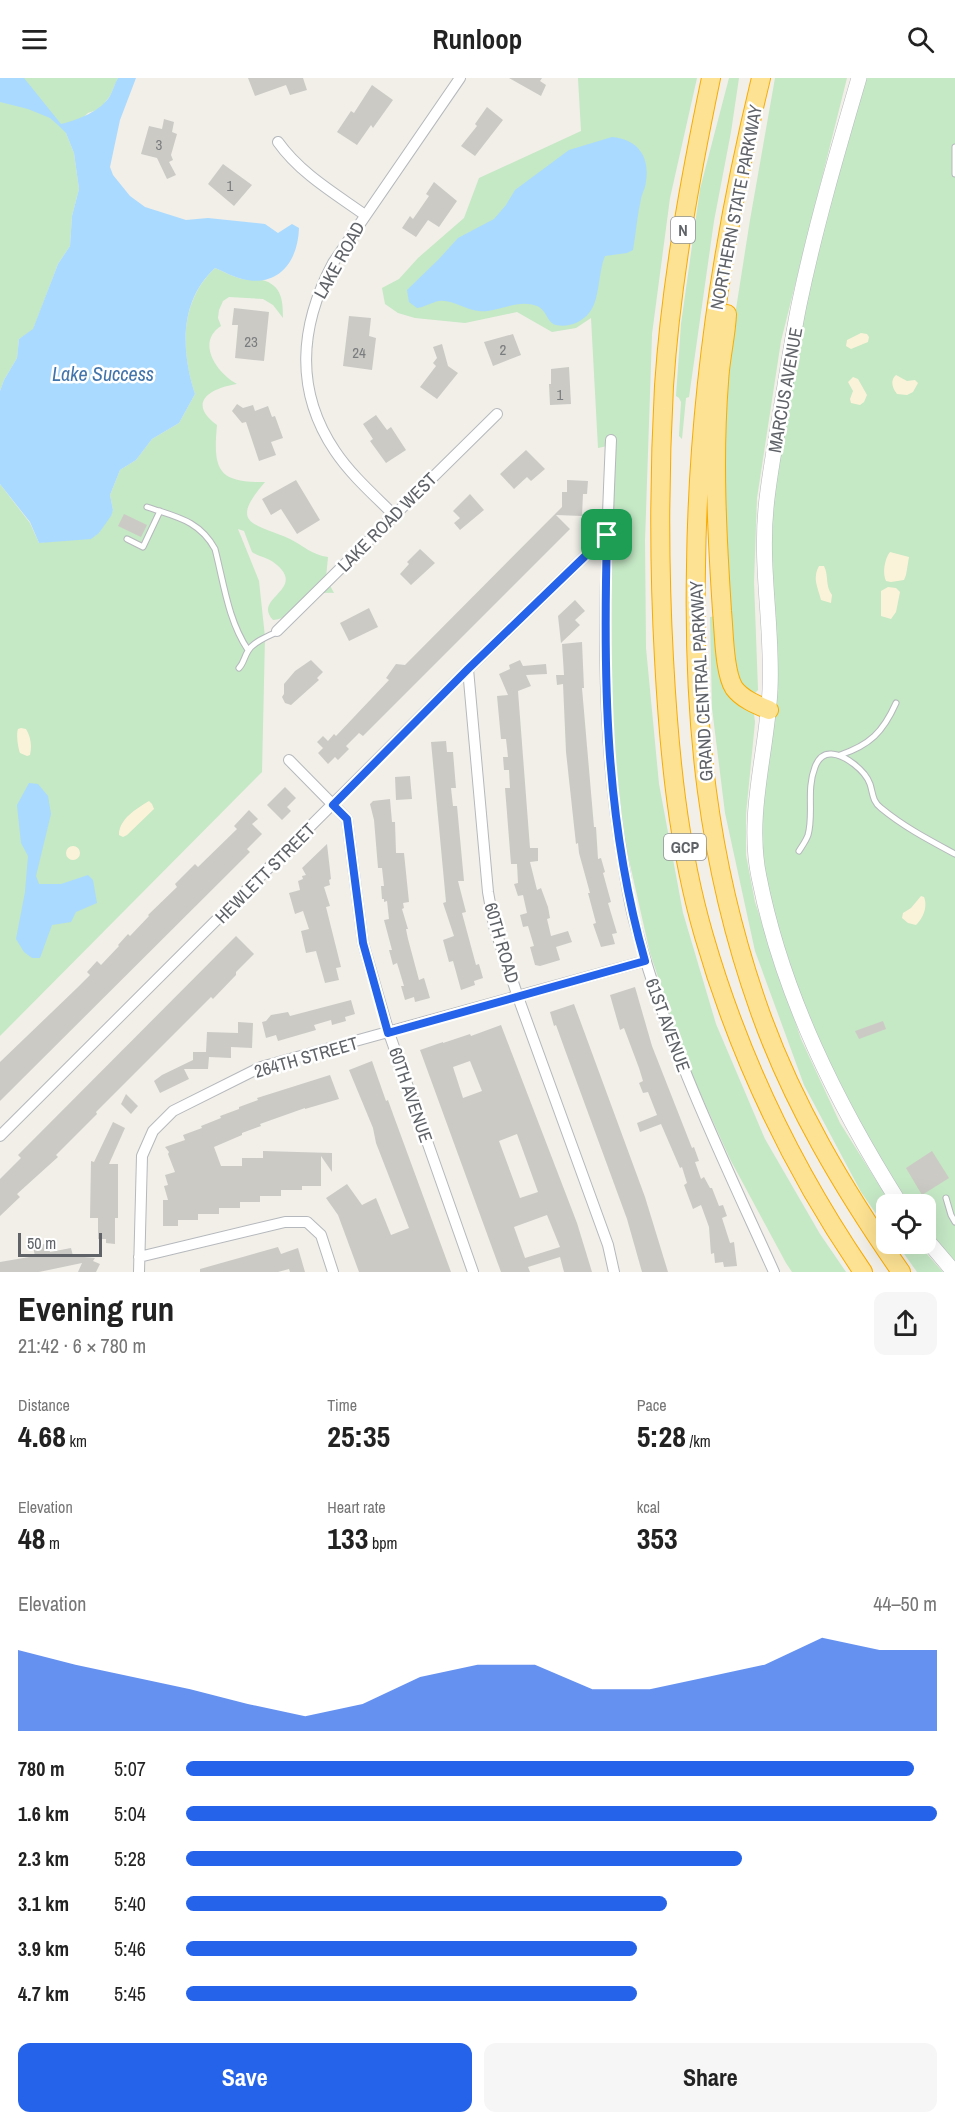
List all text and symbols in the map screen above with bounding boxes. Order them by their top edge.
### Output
text: Runloop [433,21,522,57]
icon: menu [18,23,51,56]
icon: search [904,23,937,56]
street label: NORTHERN STATE PARKWAY [704,102,768,312]
house number: 3 [156,134,163,155]
house number: 1 [227,175,234,196]
street label: LAKE ROAD [308,217,370,303]
road number: N [671,217,695,243]
street label: MARCUS AVENUE [762,325,808,455]
house number: 23 [244,331,258,352]
house number: 2 [500,339,507,360]
house number: 24 [352,342,366,363]
water label: Lake Success [52,360,154,387]
house number: 1 [557,384,564,405]
street label: LAKE ROAD WEST [332,467,442,577]
pin [581,509,632,560]
icon: arrive [590,518,623,551]
street label: GRAND CENTRAL PARKWAY [683,580,719,782]
street label: HEWLETT STREET [209,817,321,929]
road number: GCP [664,834,706,860]
street label: 60TH ROAD [479,900,525,986]
street label: 61ST AVENUE [640,975,696,1075]
street label: 264TH STREET [251,1030,361,1084]
street label: 60TH AVENUE [383,1044,439,1146]
map controls [876,1194,936,1254]
button: locate [876,1194,936,1254]
scale bar [18,1230,102,1258]
text: 50 m [27,1232,56,1254]
text: Evening run [18,1287,174,1331]
button: share [874,1292,937,1355]
text: 21:42 · 6 × 780 m [18,1332,146,1359]
text: Distance [18,1394,70,1416]
text: Time [327,1394,357,1416]
text: Pace [637,1394,667,1416]
text: 4.68 [18,1416,66,1456]
text: 25:35 [327,1416,390,1456]
text: 5:28 [637,1416,686,1456]
text: km [66,1430,87,1452]
text: /km [686,1430,711,1452]
text: Elevation [18,1496,73,1518]
text: Heart rate [327,1496,386,1518]
text: kcal [637,1496,660,1518]
text: 48 [18,1518,45,1558]
text: 133 [327,1518,368,1558]
text: 353 [637,1518,678,1558]
text: m [45,1532,60,1554]
text: bpm [368,1532,398,1554]
text: Elevation [18,1590,86,1617]
text: 44–50 m [873,1590,937,1617]
text: 780 m [18,1755,65,1782]
text: 5:07 [114,1755,146,1782]
text: 1.6 km [18,1800,69,1827]
text: 5:04 [114,1800,146,1827]
text: 2.3 km [18,1845,69,1872]
text: 5:28 [114,1845,146,1872]
text: 3.1 km [18,1890,69,1917]
text: 5:40 [114,1890,146,1917]
text: 3.9 km [18,1935,69,1962]
text: 5:46 [114,1935,146,1962]
text: 4.7 km [18,1980,69,2007]
text: 5:45 [114,1980,146,2007]
button: Save [18,2043,472,2112]
button: Share [484,2043,937,2112]

